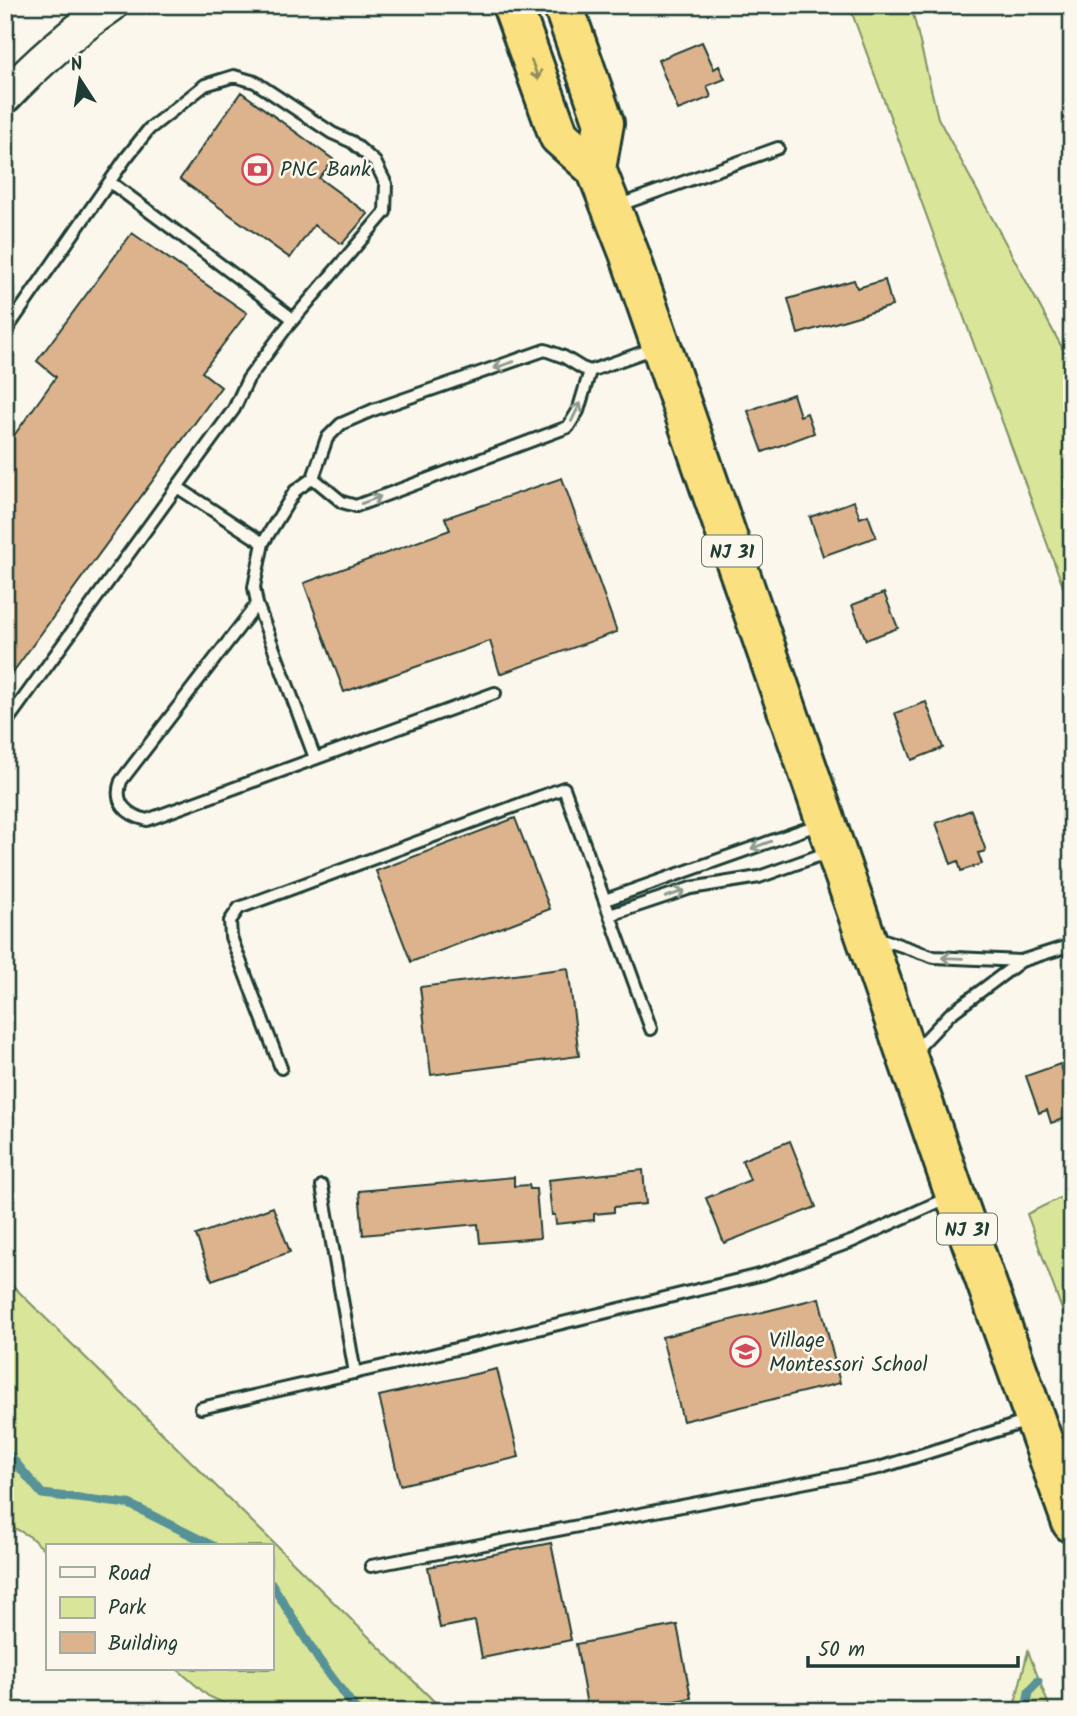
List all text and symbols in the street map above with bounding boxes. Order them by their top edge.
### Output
north arrow [46,46,116,116]
text: N [68,49,86,81]
one-way arrow [530,58,542,80]
bank icon: PNC Bank [240,152,274,186]
place label: PNC Bank [280,154,371,187]
one-way arrow [494,360,516,372]
one-way arrow [569,402,583,423]
one-way arrow [359,493,381,506]
road number: NJ 31 [702,536,762,566]
one-way arrow [751,839,773,852]
one-way arrow [664,887,686,899]
one-way arrow [941,951,964,964]
road number: NJ 31 [937,1214,997,1245]
place label: Village Montessori School [769,1325,928,1382]
school or university icon: Village Montessori School [729,1335,763,1369]
legend [46,1544,273,1670]
text: Road [108,1558,151,1591]
text: Park [108,1592,146,1625]
scale bar [808,1625,1018,1669]
text: Building [108,1628,178,1661]
text: 50 m [818,1634,865,1667]

